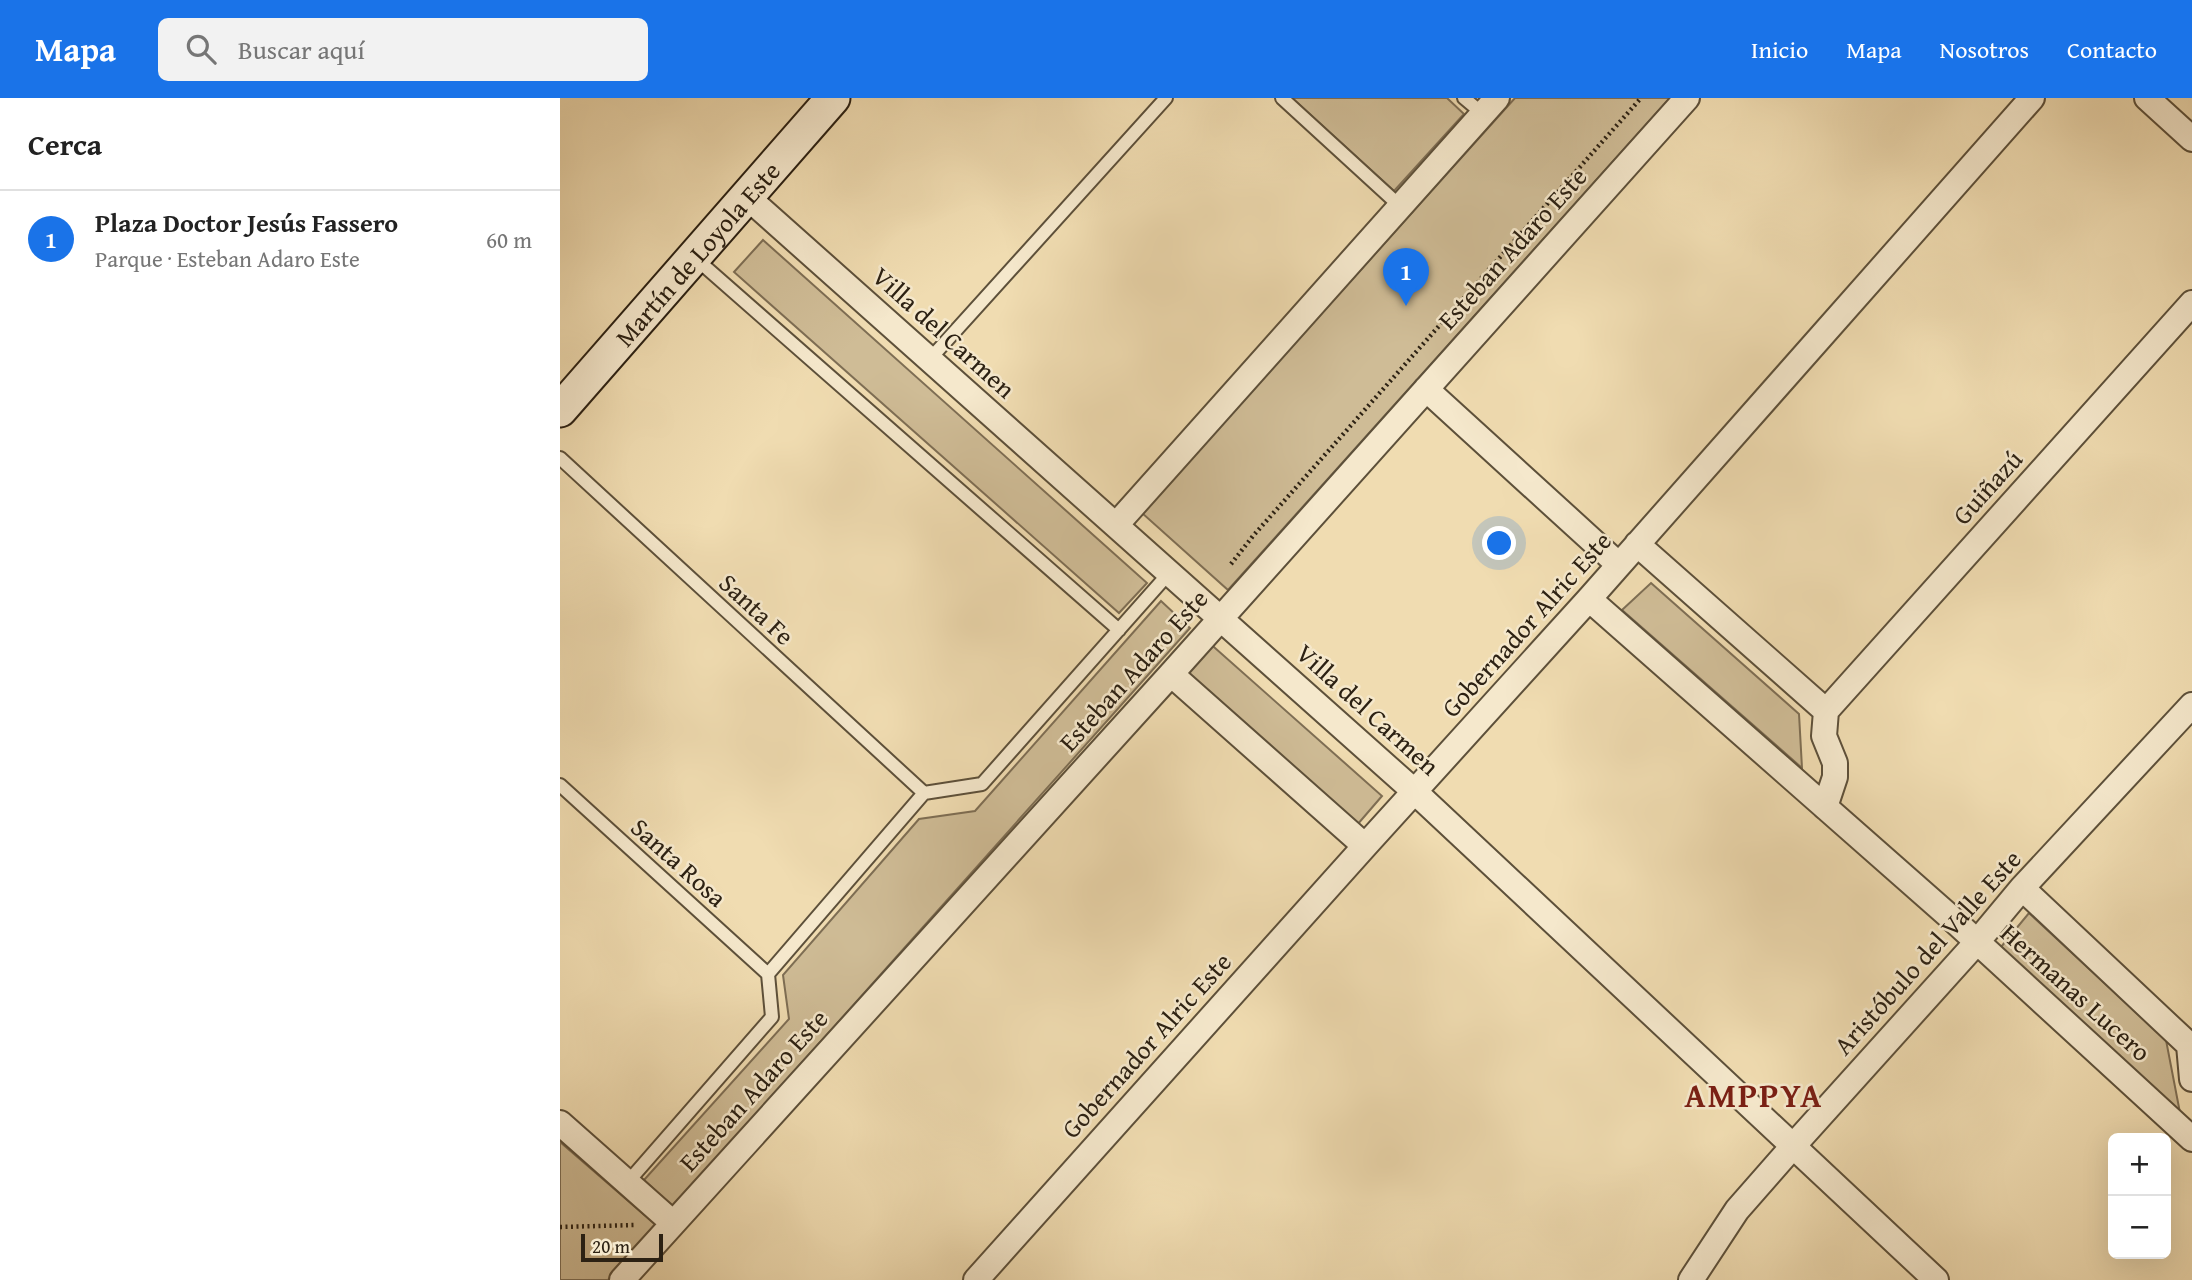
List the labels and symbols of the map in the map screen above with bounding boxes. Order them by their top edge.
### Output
street label: Martín de Loyola Este [605,152,789,355]
street label: Esteban Adaro Este [1428,158,1596,338]
pin: 1 [1383,248,1429,306]
street label: Villa del Carmen [864,257,1025,407]
street label: Guiñazú [1943,441,2031,533]
street label: Gobernador Alric Este [1432,522,1620,726]
your location [1482,526,1516,560]
street label: Santa Fe [711,564,803,654]
street label: Esteban Adaro Este [1049,580,1217,760]
street label: Villa del Carmen [1288,634,1449,784]
street label: Santa Rosa [622,808,736,916]
street label: Aristóbulo del Valle Este [1824,841,2030,1063]
street label: Hermanas Lucero [1992,914,2160,1070]
street label: Gobernador Alric Este [1052,943,1240,1147]
street label: Esteban Adaro Este [669,1000,837,1180]
district label: AMPPYA [1685,1071,1823,1119]
scale bar [581,1231,663,1263]

